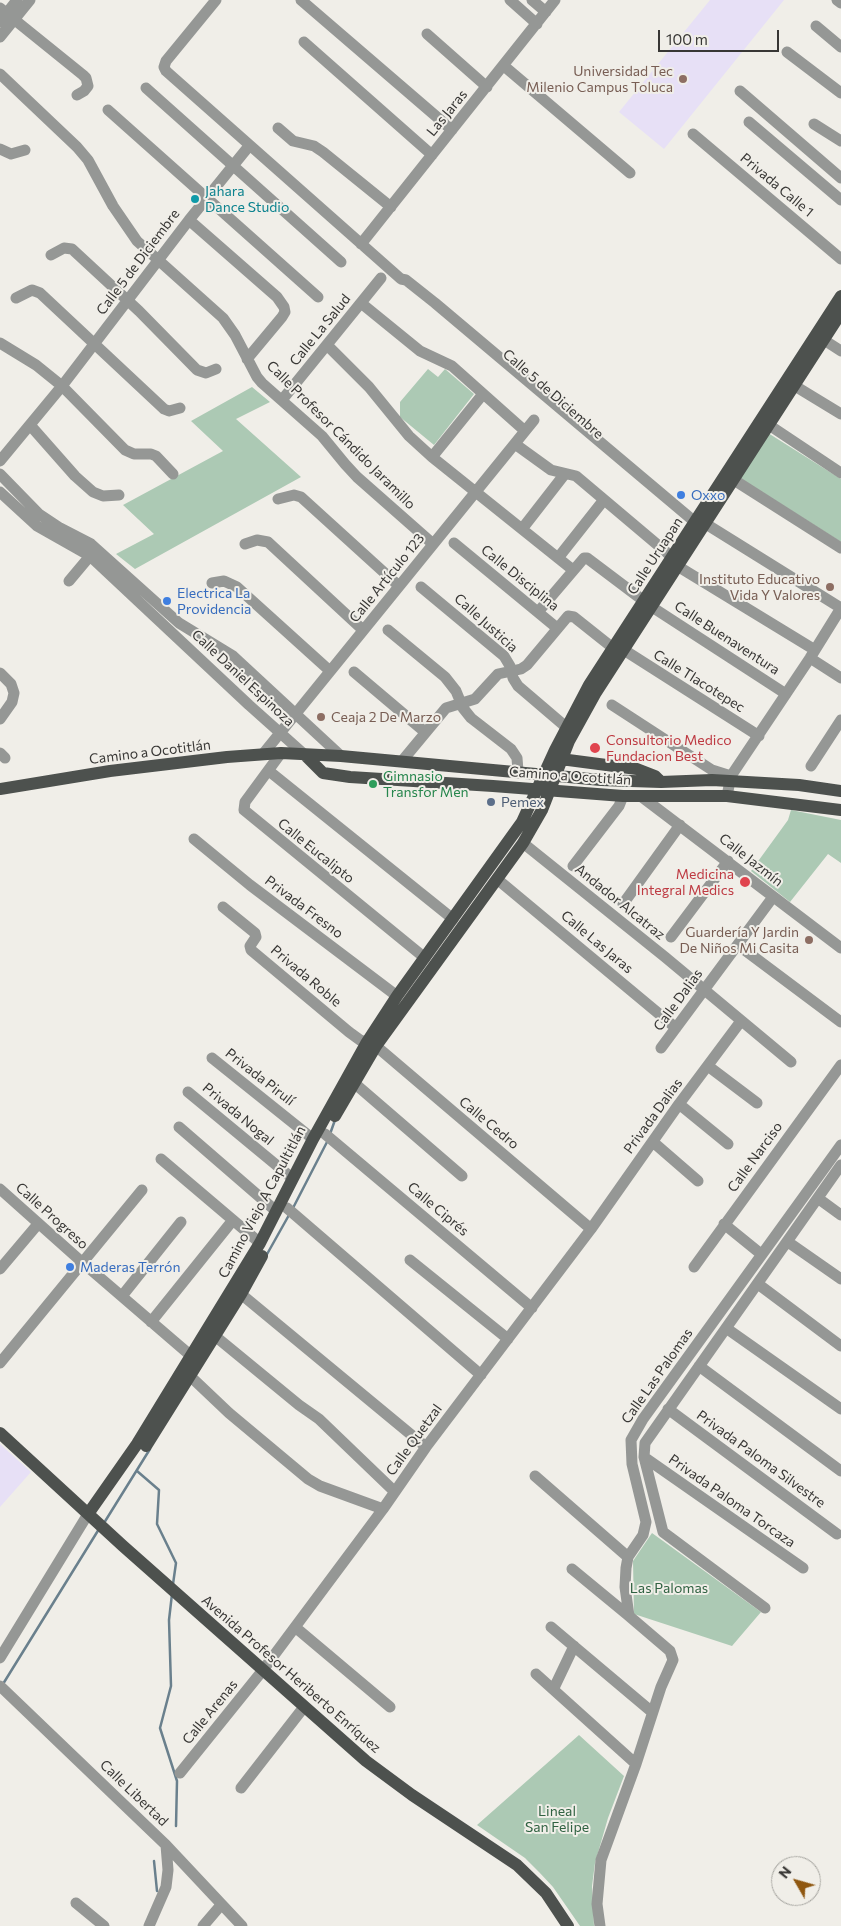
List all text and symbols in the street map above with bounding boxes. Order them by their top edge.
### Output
scale bar [661,20,782,52]
text: 100 m [666,30,708,48]
place label: Universidad Tec Milenio Campus Toluca [526,63,673,95]
marker: Universidad Tec Milenio Campus Toluca [677,73,689,85]
street label: Las Jaras [423,86,471,140]
street label: Privada Calle 1 [737,149,817,221]
place label: Jahara Dance Studio [205,183,289,216]
marker: Jahara Dance Studio [189,193,201,205]
street label: Calle 5 de Diciembre [93,206,183,318]
street label: Calle La Salud [286,291,354,369]
street label: Calle 5 de Diciembre [499,346,607,442]
street label: Calle Profesor Cándido Jaramillo [263,357,419,513]
place label: Oxxo [691,487,725,503]
marker: Oxxo [675,489,687,501]
street label: Calle Uruapan [624,514,686,598]
street label: Calle Artículo 123 [346,530,428,626]
street label: Calle Disciplina [478,541,562,615]
place label: Instituto Educativo Vida Y Valores [699,571,820,604]
marker: Instituto Educativo Vida Y Valores [824,581,836,593]
place label: Electrica La Providencia [177,585,251,618]
street label: Calle Justicia [451,590,521,656]
marker: Electrica La Providencia [161,595,173,607]
street label: Calle Buenaventura [671,598,783,678]
street label: Calle Daniel Espinoza [188,626,298,730]
street label: Calle Tlacotepec [650,646,748,716]
place label: Ceaja 2 De Marzo [331,709,441,725]
marker: Ceaja 2 De Marzo [315,711,327,723]
place label: Consultorio Medico Fundacion Best [606,732,732,764]
street label: Camino a Ocotitlán [88,736,212,768]
marker: Consultorio Medico Fundacion Best [588,741,602,755]
street label: Camino a Ocotitlán [508,763,632,789]
place label: Gimnasio Transfor Men [383,768,469,800]
marker: Gimnasio Transfor Men [367,778,379,790]
place label: Pemex [501,794,544,810]
marker: Pemex [485,796,497,808]
street label: Calle Eucalipto [274,815,358,887]
street label: Calle Jazmín [716,830,786,890]
street label: Andador Alcatraz [572,861,668,943]
place label: Medicina Integral Medics [637,866,734,899]
street label: Privada Fresno [262,872,346,942]
marker: Medicina Integral Medics [738,875,752,889]
street label: Calle Las Jaras [558,907,636,977]
place label: Guardería Y Jardin De Niños Mi Casita [680,924,799,956]
marker: Guardería Y Jardin De Niños Mi Casita [803,934,815,946]
street label: Privada Roble [267,942,345,1010]
street label: Calle Dalias [650,966,706,1034]
street label: Privada Pirulí [222,1045,298,1109]
street label: Privada Dalias [620,1075,686,1157]
street label: Privada Nogal [199,1079,277,1149]
street label: Calle Cedro [456,1093,522,1153]
street label: Calle Narciso [724,1119,786,1195]
street label: Camino Viejo A Capultitlán [215,1123,309,1281]
street label: Calle Progreso [12,1179,92,1253]
street label: Calle Ciprés [404,1179,472,1239]
place label: Maderas Terrón [80,1259,180,1275]
marker: Maderas Terrón [64,1261,76,1273]
street label: Calle Las Palomas [618,1325,696,1427]
street label: Calle Quetzal [382,1401,446,1479]
street label: Privada Paloma Silvestre [693,1407,829,1511]
street label: Privada Paloma Torcaza [665,1451,799,1551]
park label: Las Palomas [630,1580,708,1596]
street label: Avenida Profesor Heriberto Enríquez [198,1592,384,1756]
street label: Calle Arenas [179,1676,241,1748]
street label: Calle Libertad [96,1756,172,1830]
park label: Lineal San Felipe [525,1803,589,1835]
north arrow [771,1856,821,1906]
text: N [775,1863,795,1881]

